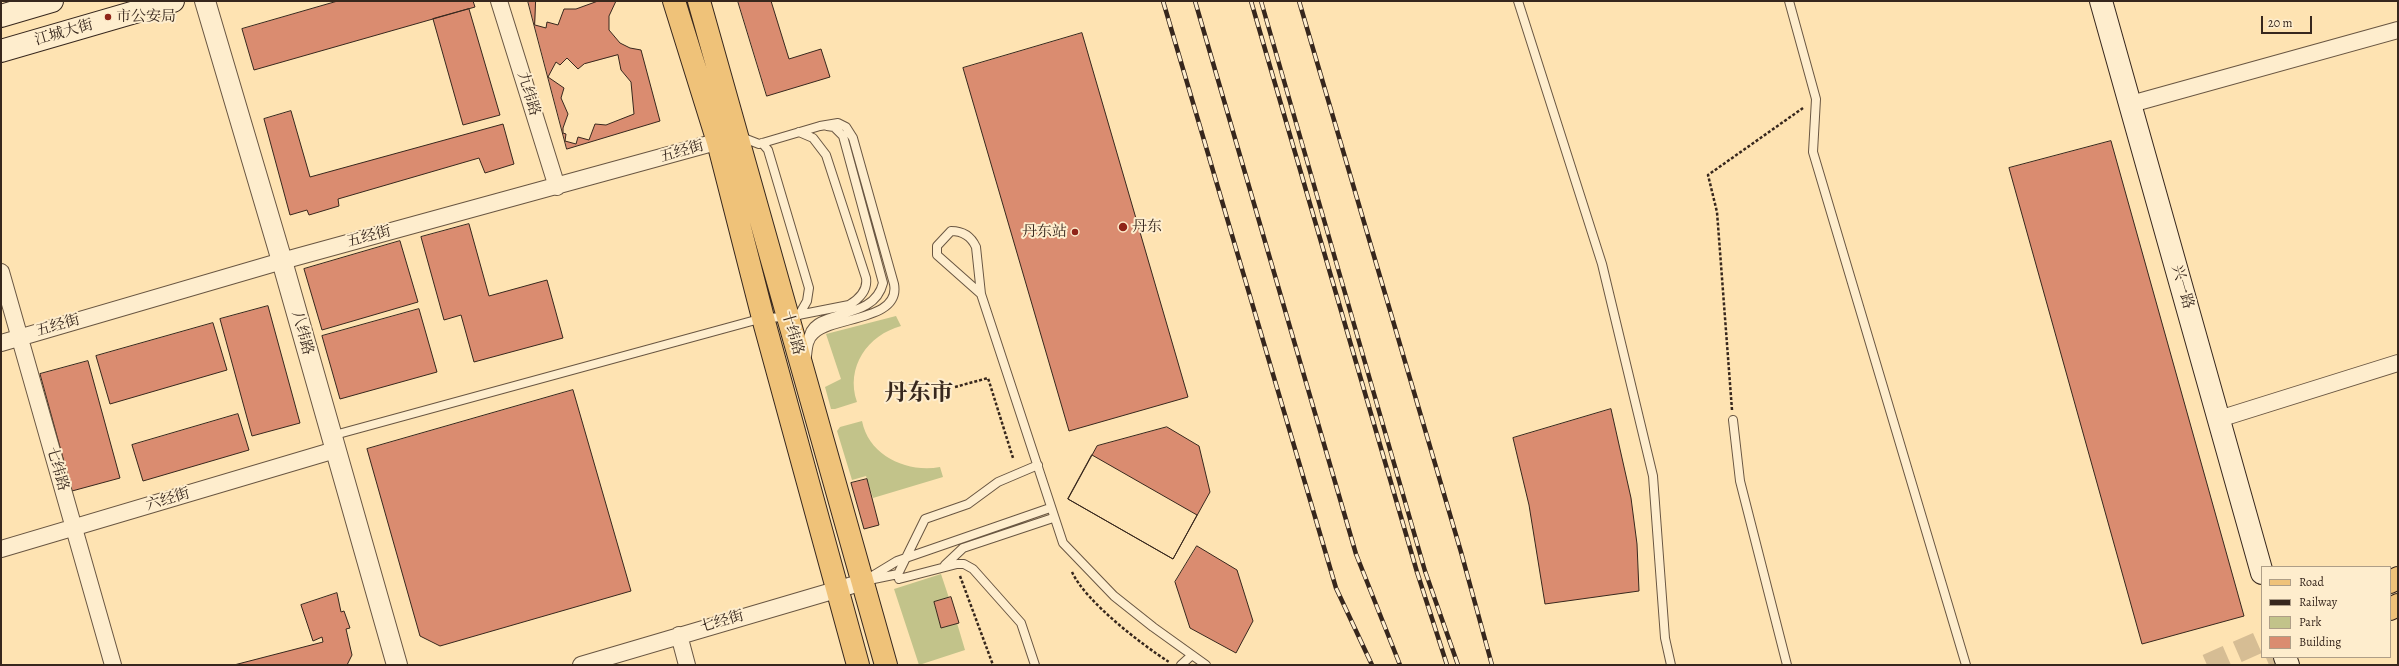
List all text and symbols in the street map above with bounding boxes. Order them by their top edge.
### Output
place label: 市公安局 [116,8,176,26]
scale bar [2263,8,2314,34]
marker: 市公安局 [103,12,113,22]
text: 20 m [2268,15,2292,31]
street label: 江城大街 [33,16,95,50]
street label: 九纬路 [513,70,543,118]
street label: 五经街 [658,137,706,167]
place label: 丹东 [1132,218,1162,236]
marker: 丹东 [1117,221,1129,233]
street label: 五经街 [345,222,393,252]
place label: 丹东站 [1022,223,1067,241]
marker: 丹东站 [1070,227,1080,237]
street label: 兴一路 [2167,263,2197,311]
street label: 八纬路 [287,309,317,357]
street label: 十纬路 [777,309,807,357]
street label: 五经街 [34,311,82,341]
district label: 丹东市 [885,380,953,408]
street label: 七纬路 [42,445,72,493]
street label: 六经街 [144,485,192,515]
legend [2261,566,2391,658]
text: Road [2299,574,2324,590]
text: Railway [2299,594,2337,610]
street label: 七经街 [698,607,746,637]
text: Park [2299,614,2322,630]
text: Building [2299,634,2341,650]

